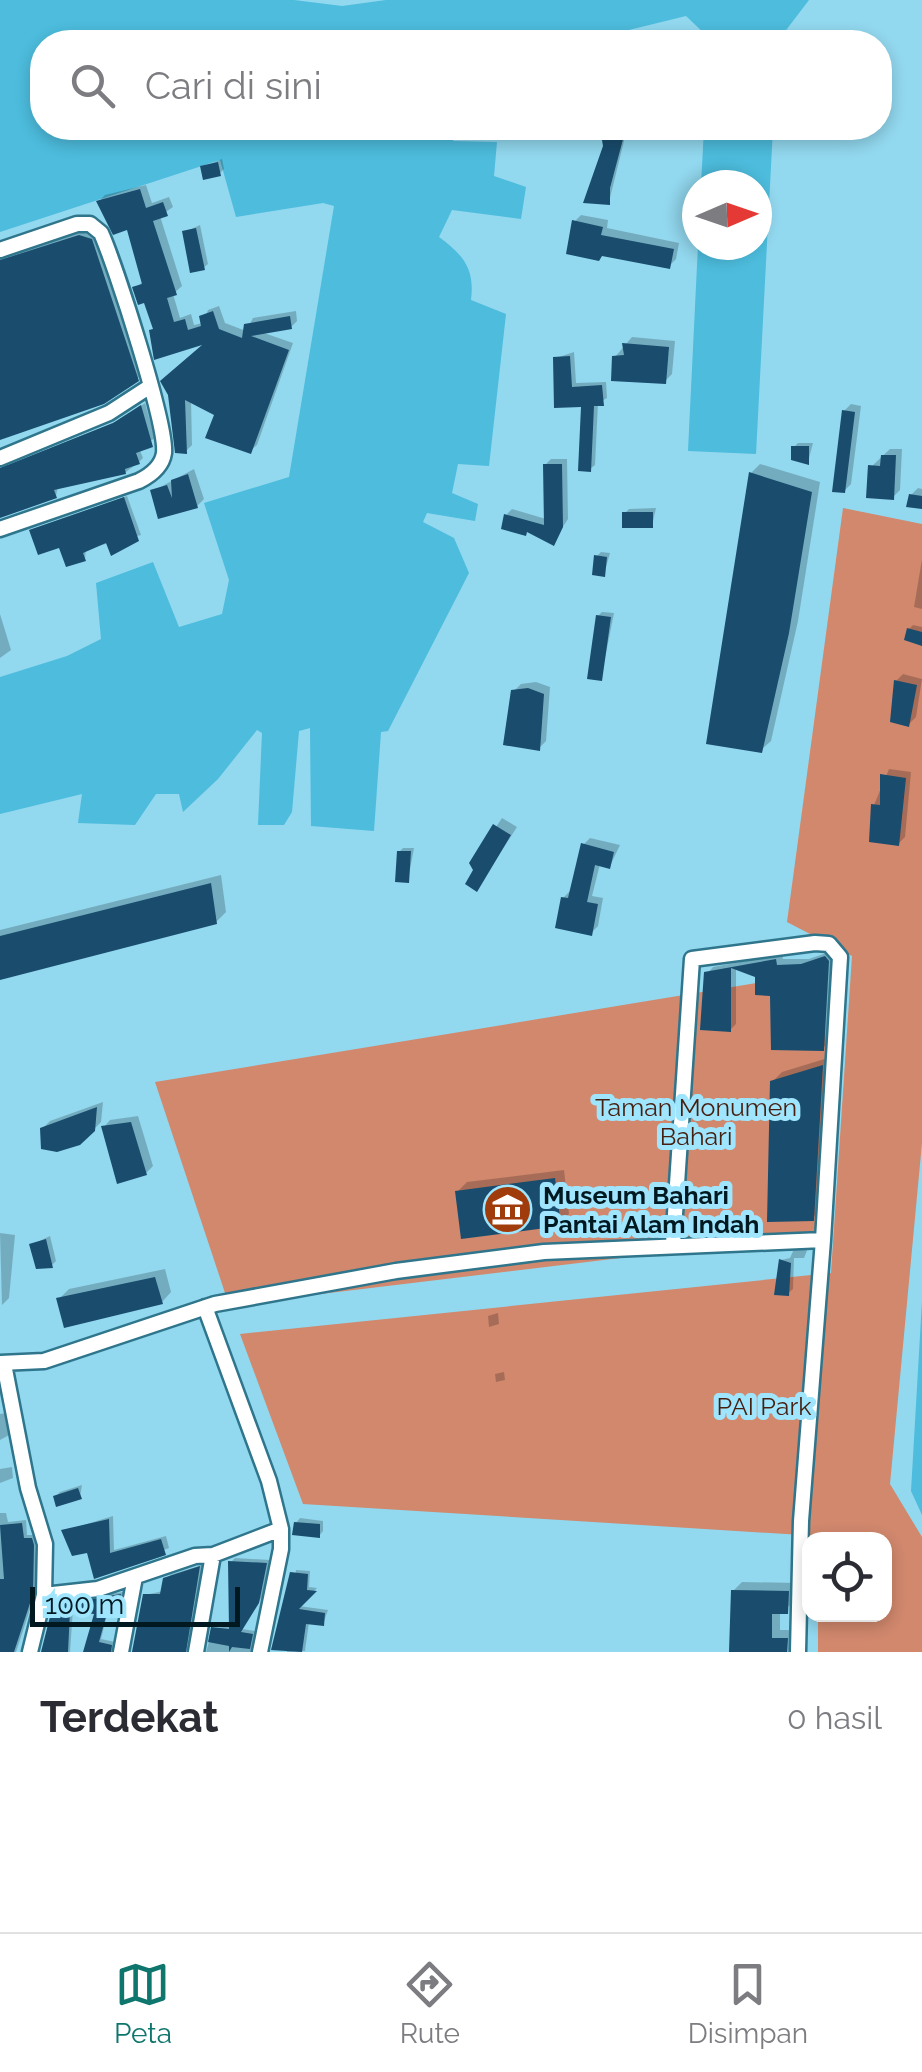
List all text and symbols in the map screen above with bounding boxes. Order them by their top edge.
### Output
search box [30,30,892,140]
icon: search [65,58,120,113]
text: Cari di sini [145,63,322,108]
north arrow [682,170,772,260]
park label: Taman Monumen Bahari [595,1092,797,1151]
place label: Museum Bahari Pantai Alam Indah [543,1180,759,1239]
museum icon: Museum Bahari Pantai Alam Indah [482,1183,534,1235]
park label: PAI Park [717,1391,812,1421]
map controls [802,1532,892,1622]
button: locate [802,1532,892,1622]
scale bar [30,1582,240,1626]
text: 100 m [45,1588,124,1621]
text: Terdekat [40,1693,219,1742]
text: 0 hasil [787,1699,882,1736]
tab: Peta [114,1957,172,2050]
tab: Rute [400,1957,460,2050]
tab: Disimpan [688,1957,808,2050]

